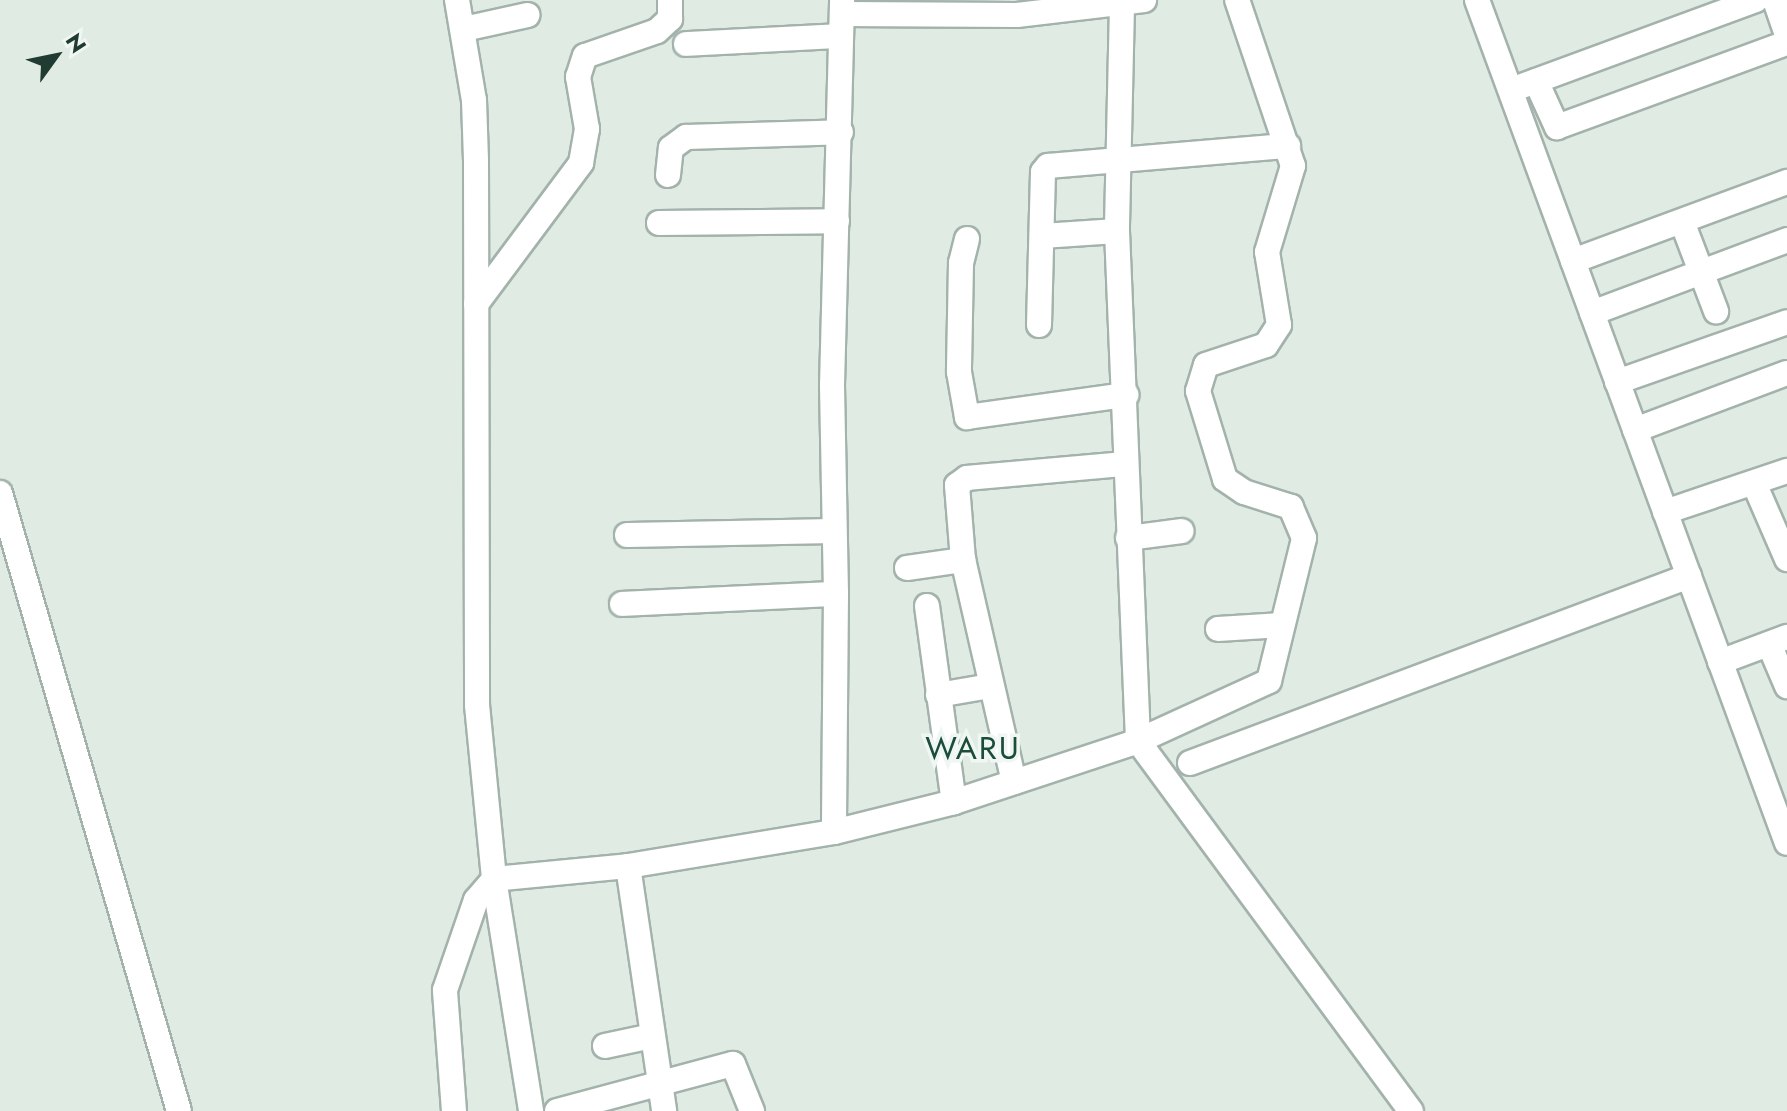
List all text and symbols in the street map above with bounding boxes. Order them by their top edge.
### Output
north arrow [16,16,96,96]
text: N [58,27,94,59]
district label: WARU [925,729,1021,767]

